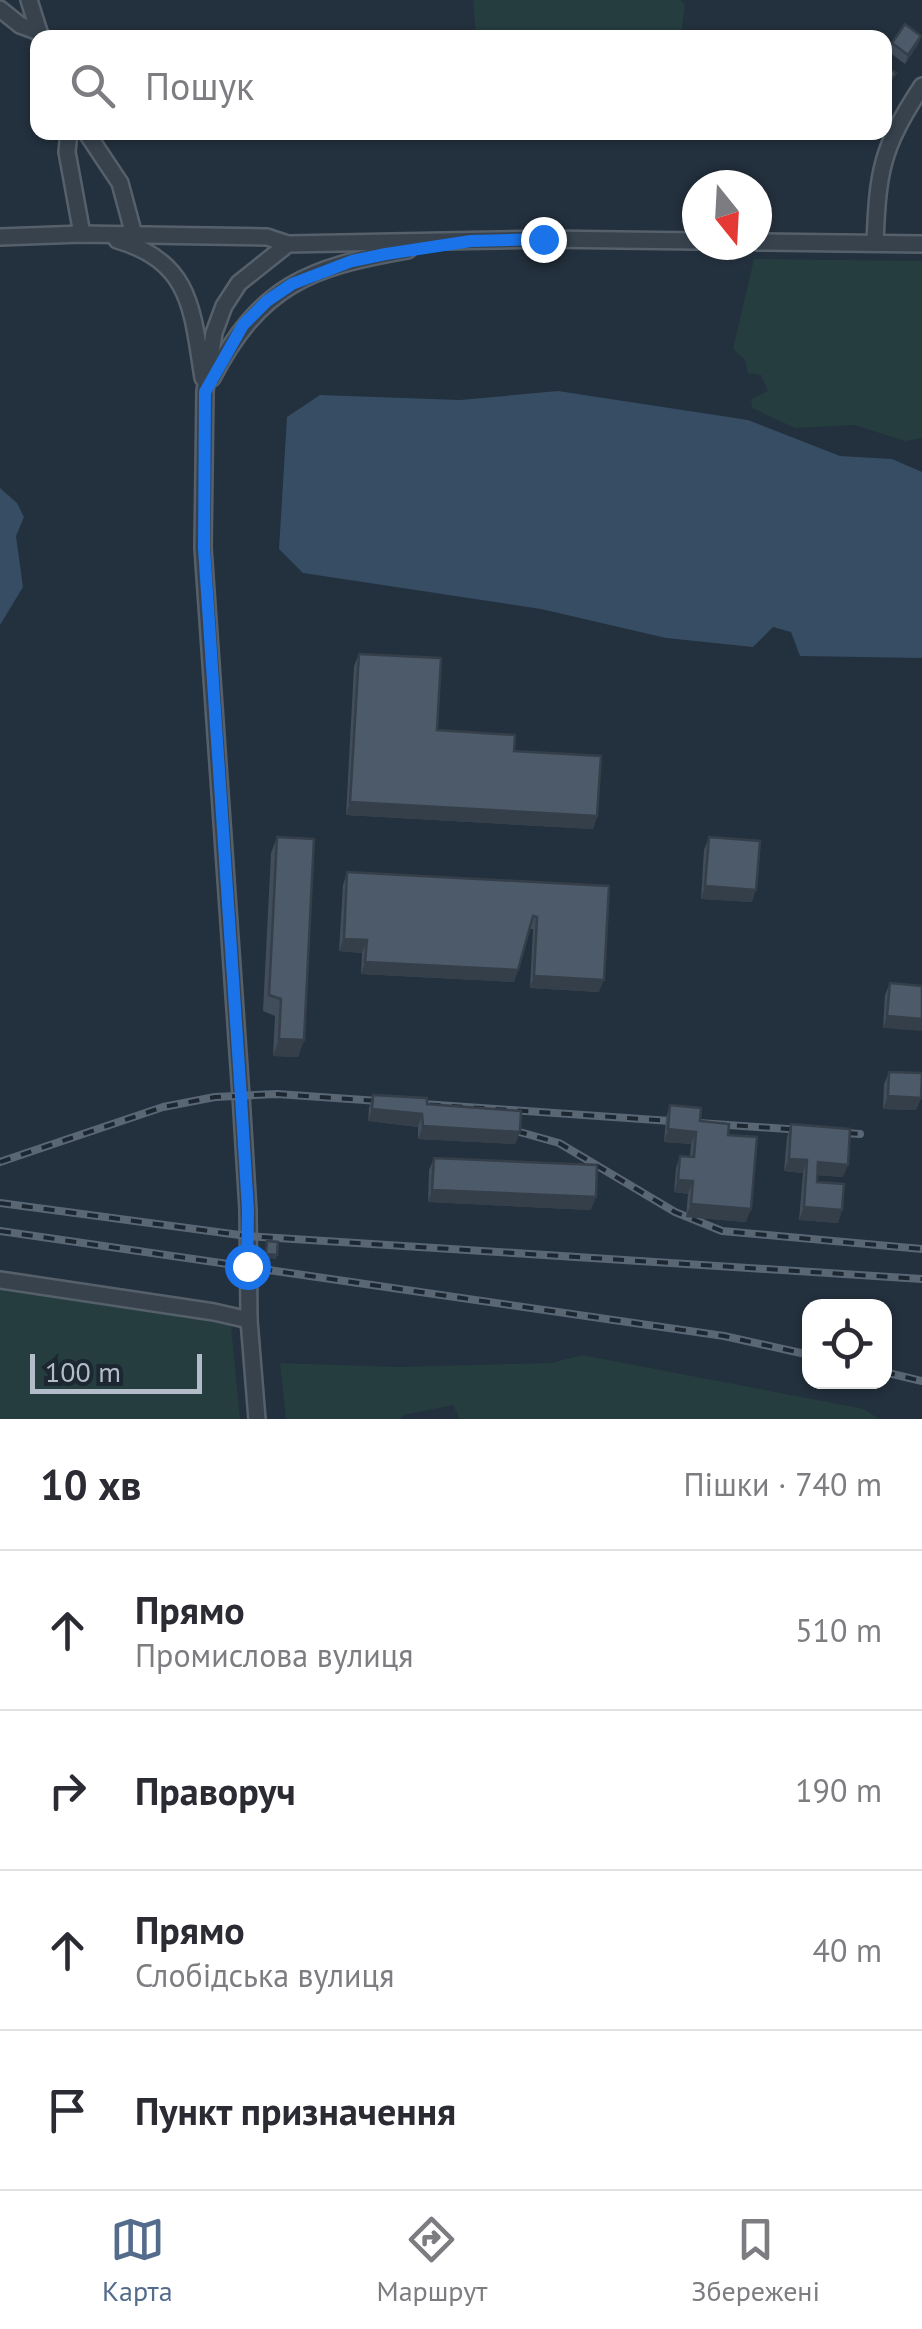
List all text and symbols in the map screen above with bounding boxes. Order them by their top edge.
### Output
search box [30,30,892,140]
icon: search [65,58,120,113]
text: Пошук [145,61,254,110]
north arrow [682,170,772,260]
route end [521,217,567,263]
route start [225,1244,271,1290]
map controls [802,1299,892,1389]
button: locate [802,1299,892,1389]
scale bar [30,1349,202,1394]
text: 100 m [45,1353,121,1390]
text: 10 хв [40,1457,142,1512]
text: Пішки · 740 m [684,1463,882,1505]
text: Прямо [135,1585,245,1634]
icon: ahead [40,1603,95,1658]
text: 510 m [795,1609,882,1651]
text: Промислова вулиця [135,1634,413,1676]
icon: right [40,1763,95,1818]
text: Праворуч [135,1766,296,1815]
text: 190 m [795,1769,882,1811]
text: Прямо [135,1905,245,1954]
icon: ahead [40,1923,95,1978]
text: 40 m [813,1929,882,1971]
text: Слобідська вулиця [135,1954,394,1996]
icon: arrive [40,2083,95,2138]
text: Пункт призначення [135,2086,456,2135]
tab: Карта [102,2212,173,2309]
tab: Маршрут [377,2212,487,2309]
tab: Збережені [691,2212,820,2309]

